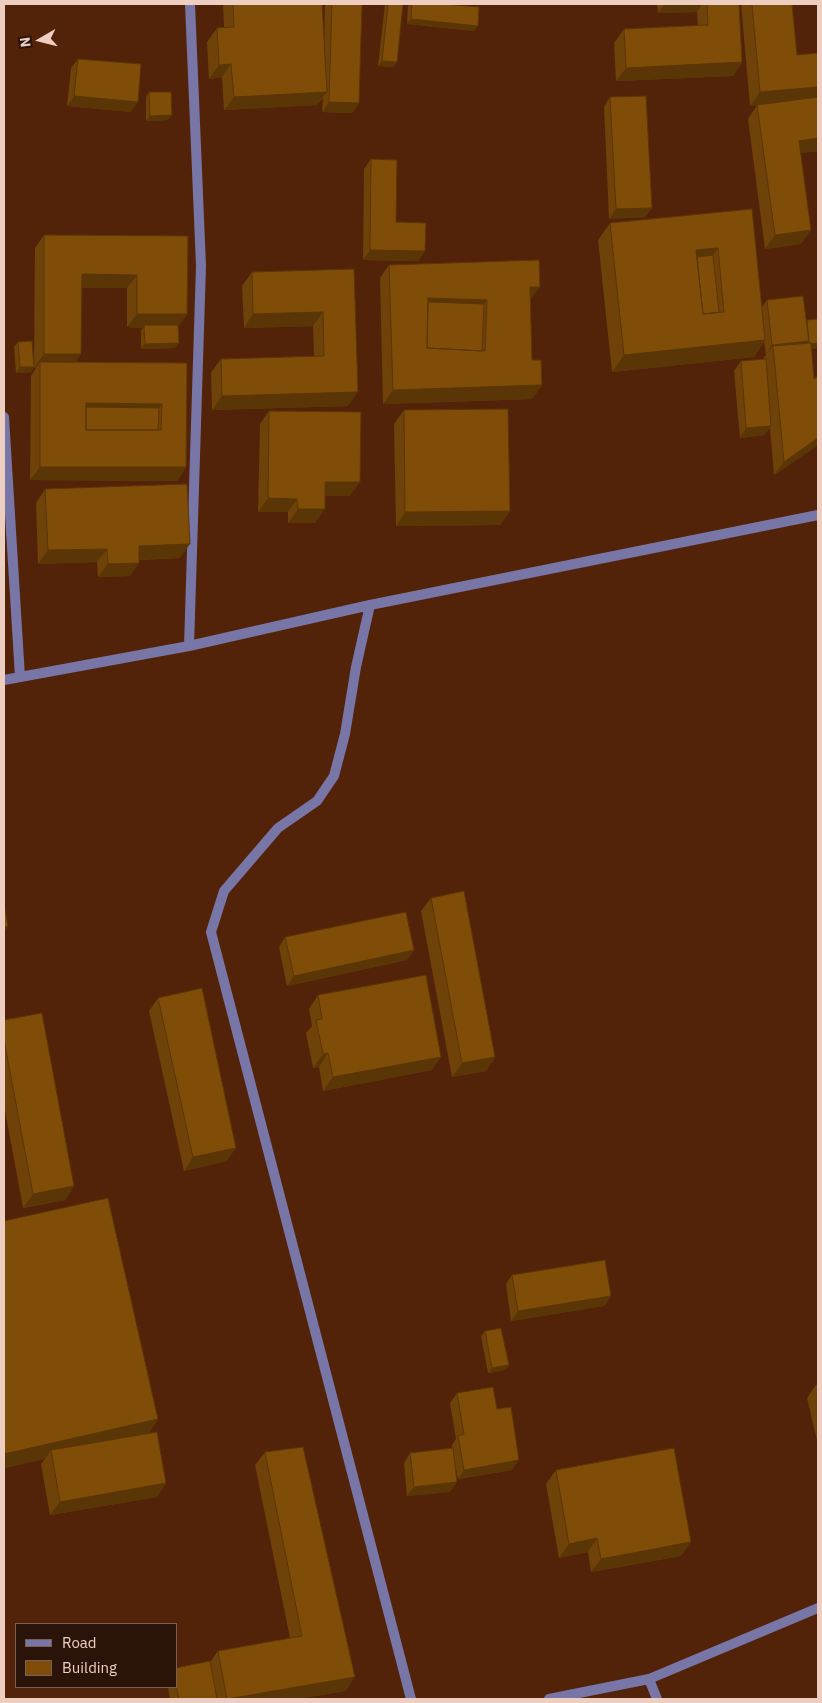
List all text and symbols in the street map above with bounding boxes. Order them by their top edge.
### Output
north arrow [15,15,65,65]
text: N [16,36,35,48]
legend [15,1623,178,1688]
text: Road [62,1633,97,1652]
text: Building [62,1658,117,1677]

